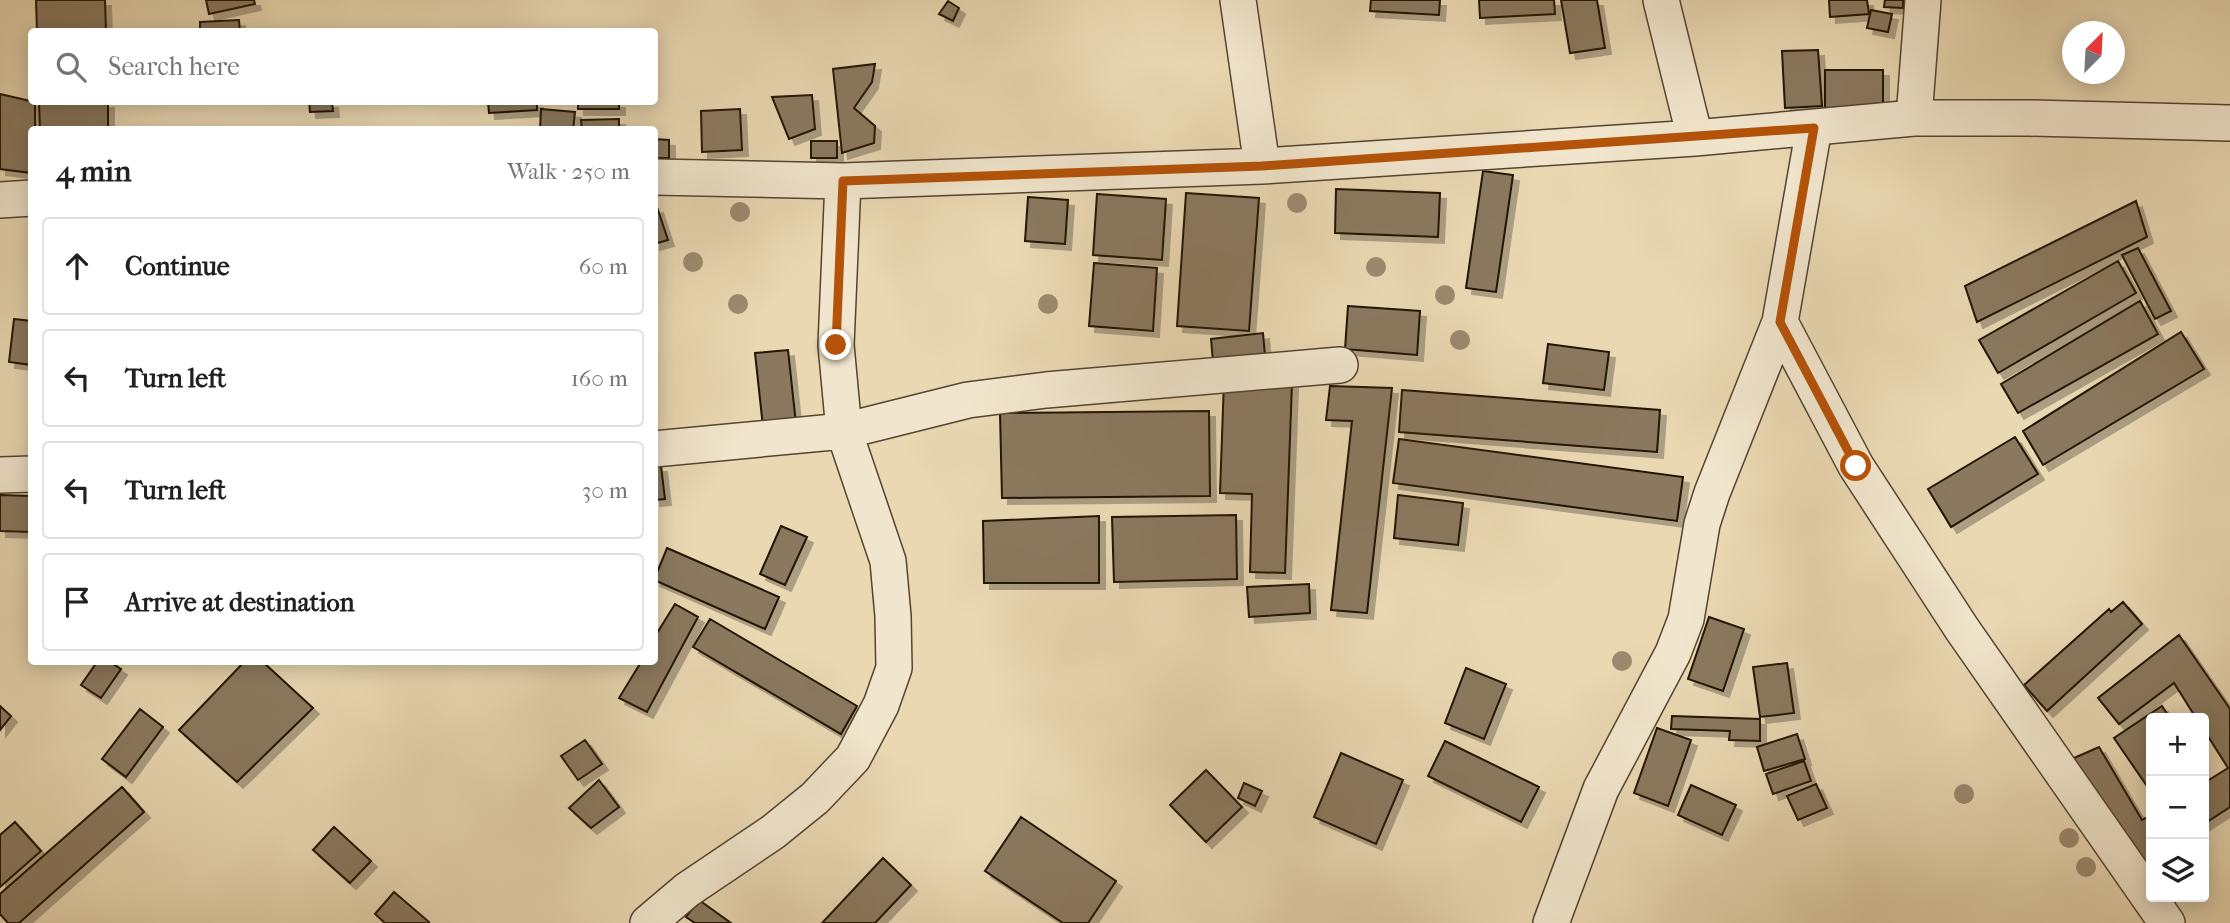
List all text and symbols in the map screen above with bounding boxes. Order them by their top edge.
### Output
north arrow [2062,21,2125,84]
search box [28,28,658,105]
icon: search [52,48,90,86]
text: Search here [108,51,240,82]
text: 4 min [56,154,131,189]
text: Walk · 250 m [507,158,630,185]
icon: ahead [58,247,96,285]
text: Continue [125,251,230,282]
text: 60 m [579,253,628,280]
route end [820,329,851,360]
icon: left [58,359,96,397]
text: Turn left [125,363,226,394]
text: 160 m [571,365,628,392]
route start [1840,450,1871,481]
icon: left [58,471,96,509]
text: Turn left [125,475,226,506]
text: 30 m [582,477,628,504]
icon: arrive [58,583,96,621]
text: Arrive at destination [125,587,355,618]
map controls [2146,713,2209,902]
button: + [2146,713,2209,776]
button: − [2146,776,2209,839]
button: layers [2146,839,2209,902]

